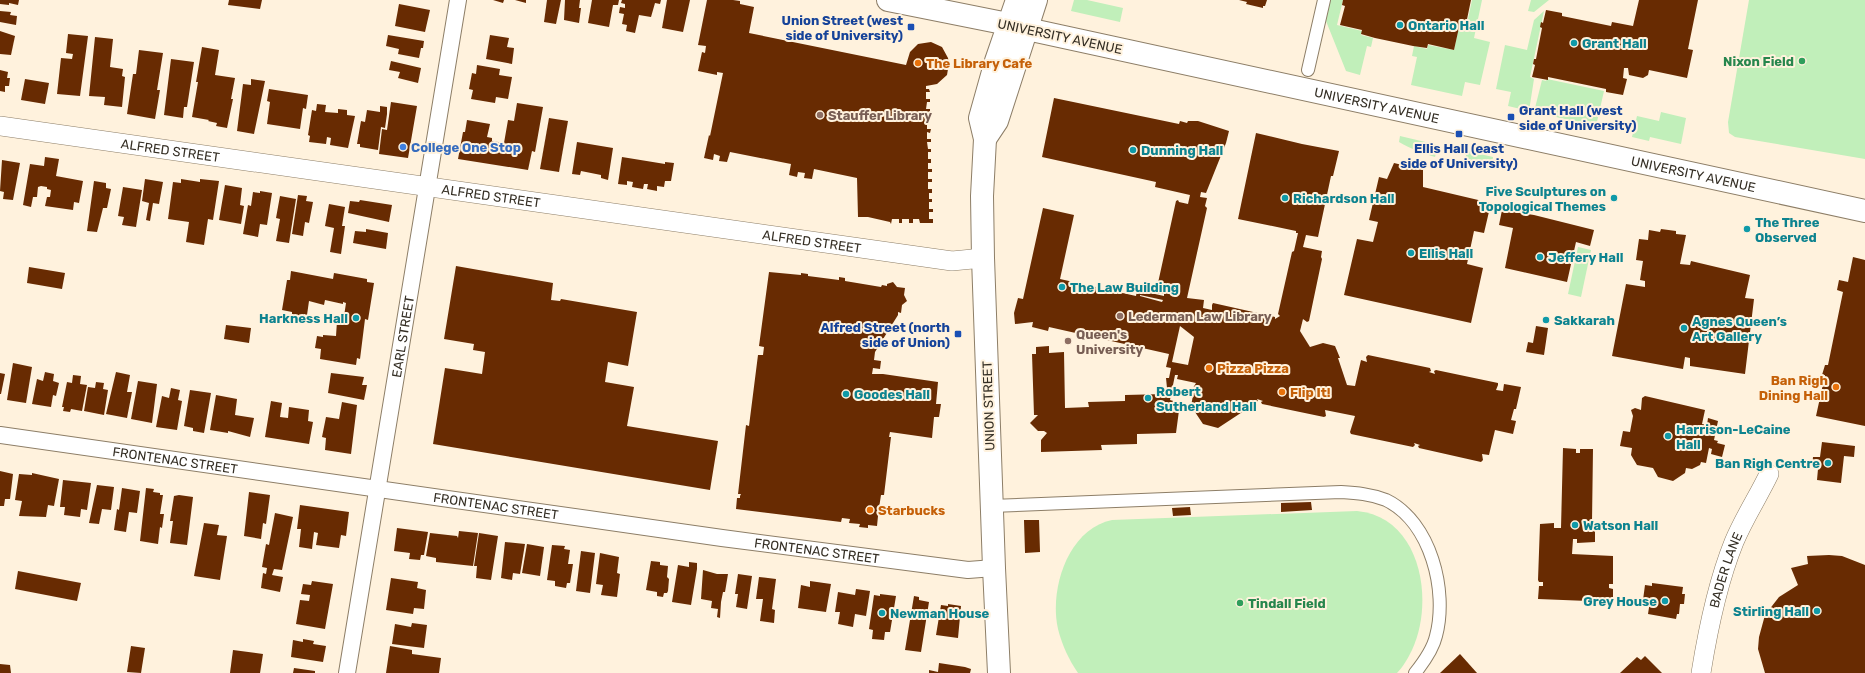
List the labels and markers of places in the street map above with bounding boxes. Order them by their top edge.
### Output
place label: Union Street (west side of University) [781,13,903,43]
place label: Ontario Hall [1408,18,1484,33]
marker: Ontario Hall [1395,20,1405,30]
marker: Union Street (west side of University) [906,22,916,32]
place label: Grant Hall [1582,36,1647,51]
marker: Grant Hall [1569,38,1579,48]
place label: Nixon Field [1723,54,1794,69]
place label: The Library Cafe [926,56,1033,71]
marker: Nixon Field [1797,56,1807,66]
marker: The Library Cafe [913,58,923,68]
place label: Grant Hall (west side of University) [1519,103,1637,133]
place label: Stauffer Library [828,108,932,123]
marker: Stauffer Library [815,110,825,120]
marker: Grant Hall (west side of University) [1506,112,1516,122]
marker: Ellis Hall (east side of University) [1454,129,1464,139]
place label: College One Stop [411,140,521,155]
place label: Ellis Hall (east side of University) [1400,141,1518,171]
marker: College One Stop [398,142,408,152]
place label: Dunning Hall [1141,143,1223,158]
marker: Dunning Hall [1128,145,1138,155]
place label: Five Sculptures on Topological Themes [1479,184,1606,214]
place label: Richardson Hall [1293,191,1395,206]
marker: Richardson Hall [1280,193,1290,203]
marker: Five Sculptures on Topological Themes [1609,193,1619,203]
place label: The Three Observed [1755,215,1820,245]
marker: The Three Observed [1742,224,1752,234]
place label: Ellis Hall [1419,246,1473,261]
marker: Ellis Hall [1406,248,1416,258]
place label: Jeffery Hall [1548,250,1623,265]
marker: Jeffery Hall [1535,252,1545,262]
place label: The Law Building [1070,280,1179,295]
marker: The Law Building [1057,282,1067,292]
place label: Lederman Law Library [1128,309,1272,324]
place label: Harkness Hall [259,311,348,326]
marker: Lederman Law Library [1115,311,1125,321]
marker: Harkness Hall [351,313,361,323]
place label: Sakkarah [1554,313,1615,328]
place label: Agnes Queen’s Art Gallery [1692,314,1787,344]
marker: Sakkarah [1541,315,1551,325]
place label: Alfred Street (north side of Union) [820,320,950,350]
marker: Agnes Queen’s Art Gallery [1679,323,1689,333]
place label: Queen's University [1076,327,1144,357]
marker: Alfred Street (north side of Union) [953,329,963,339]
marker: Queen's University [1063,336,1073,346]
place label: Pizza Pizza [1217,361,1289,376]
marker: Pizza Pizza [1204,363,1214,373]
place label: Ban Righ Dining Hall [1759,373,1828,403]
marker: Ban Righ Dining Hall [1831,382,1841,392]
place label: Robert Sutherland Hall [1156,384,1257,414]
place label: Flip It! [1290,385,1331,400]
place label: Goodes Hall [854,387,930,402]
marker: Flip It! [1277,387,1287,397]
marker: Goodes Hall [841,389,851,399]
marker: Robert Sutherland Hall [1143,393,1153,403]
place label: Harrison-LeCaine Hall [1676,422,1791,452]
marker: Harrison-LeCaine Hall [1663,431,1673,441]
place label: Ban Righ Centre [1715,456,1820,471]
marker: Ban Righ Centre [1823,458,1833,468]
place label: Starbucks [878,503,945,518]
marker: Starbucks [865,505,875,515]
place label: Watson Hall [1583,518,1658,533]
marker: Watson Hall [1570,520,1580,530]
place label: Grey House [1583,594,1657,609]
place label: Tindall Field [1248,596,1326,611]
marker: Grey House [1660,596,1670,606]
marker: Tindall Field [1235,598,1245,608]
place label: Stirling Hall [1733,604,1809,619]
place label: Newman House [890,606,990,621]
marker: Stirling Hall [1812,606,1822,616]
marker: Newman House [877,608,887,618]

